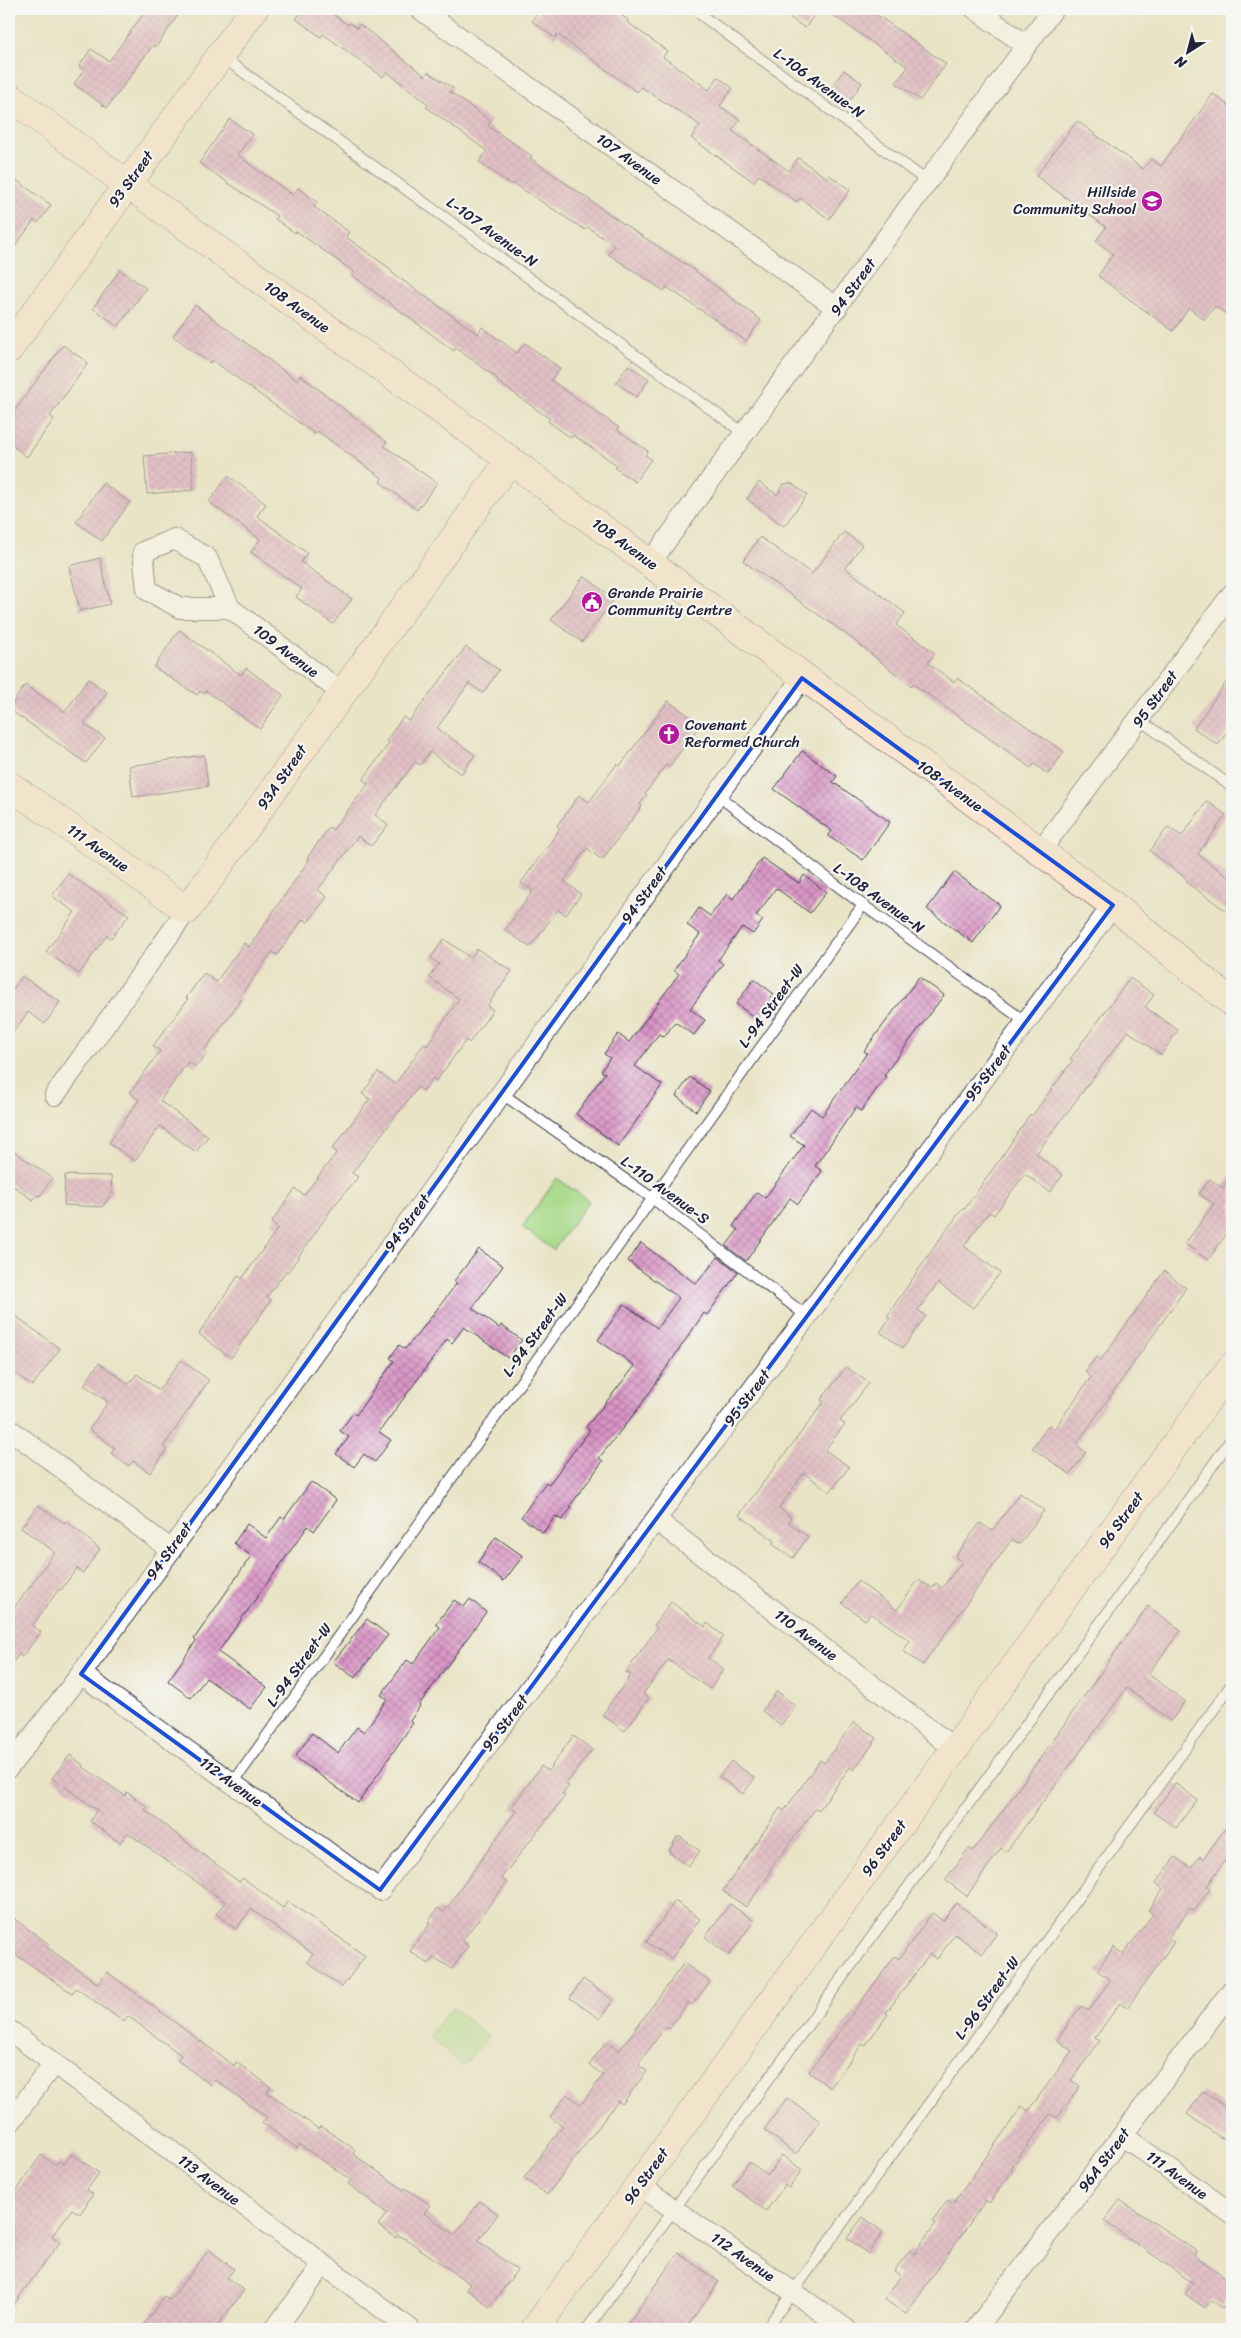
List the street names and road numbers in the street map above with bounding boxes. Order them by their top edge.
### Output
street label: L-106 Avenue-N [768,41,871,125]
street label: 107 Avenue [591,126,667,192]
street label: 93 Street [101,144,161,213]
street label: L-107 Avenue-N [441,190,544,274]
street label: 94 Street [823,252,883,321]
street label: 108 Avenue [258,274,336,340]
street label: 108 Avenue [586,511,664,577]
street label: 109 Avenue [247,617,325,685]
street label: 95 Street [1125,664,1185,733]
street label: 93A Street [250,738,315,815]
street label: 108 Avenue [911,753,989,819]
street label: 111 Avenue [61,817,135,879]
street label: L-108 Avenue-N [828,856,931,941]
street label: 94 Street [614,860,674,929]
street label: L-94 Street-W [732,958,811,1053]
street label: 95 Street [958,1038,1019,1107]
street label: L-110 Avenue-S [615,1149,715,1232]
street label: 94 Street [377,1188,437,1257]
street label: L-94 Street-W [496,1287,575,1382]
street label: 95 Street [717,1363,778,1432]
street label: 96 Street [1091,1485,1151,1554]
street label: 94 Street [139,1516,199,1585]
street label: 110 Avenue [769,1602,843,1668]
street label: L-94 Street-W [260,1617,339,1712]
street label: 95 Street [475,1688,536,1757]
street label: 112 Avenue [194,1750,268,1814]
street label: 96 Street [854,1813,914,1882]
street label: L-96 Street-W [948,1951,1026,2045]
street label: 96A Street [1071,2121,1138,2198]
street label: 96 Street [616,2141,676,2210]
street label: 111 Avenue [1141,2144,1213,2206]
street label: 113 Avenue [172,2148,246,2212]
street label: 112 Avenue [706,2225,780,2289]

